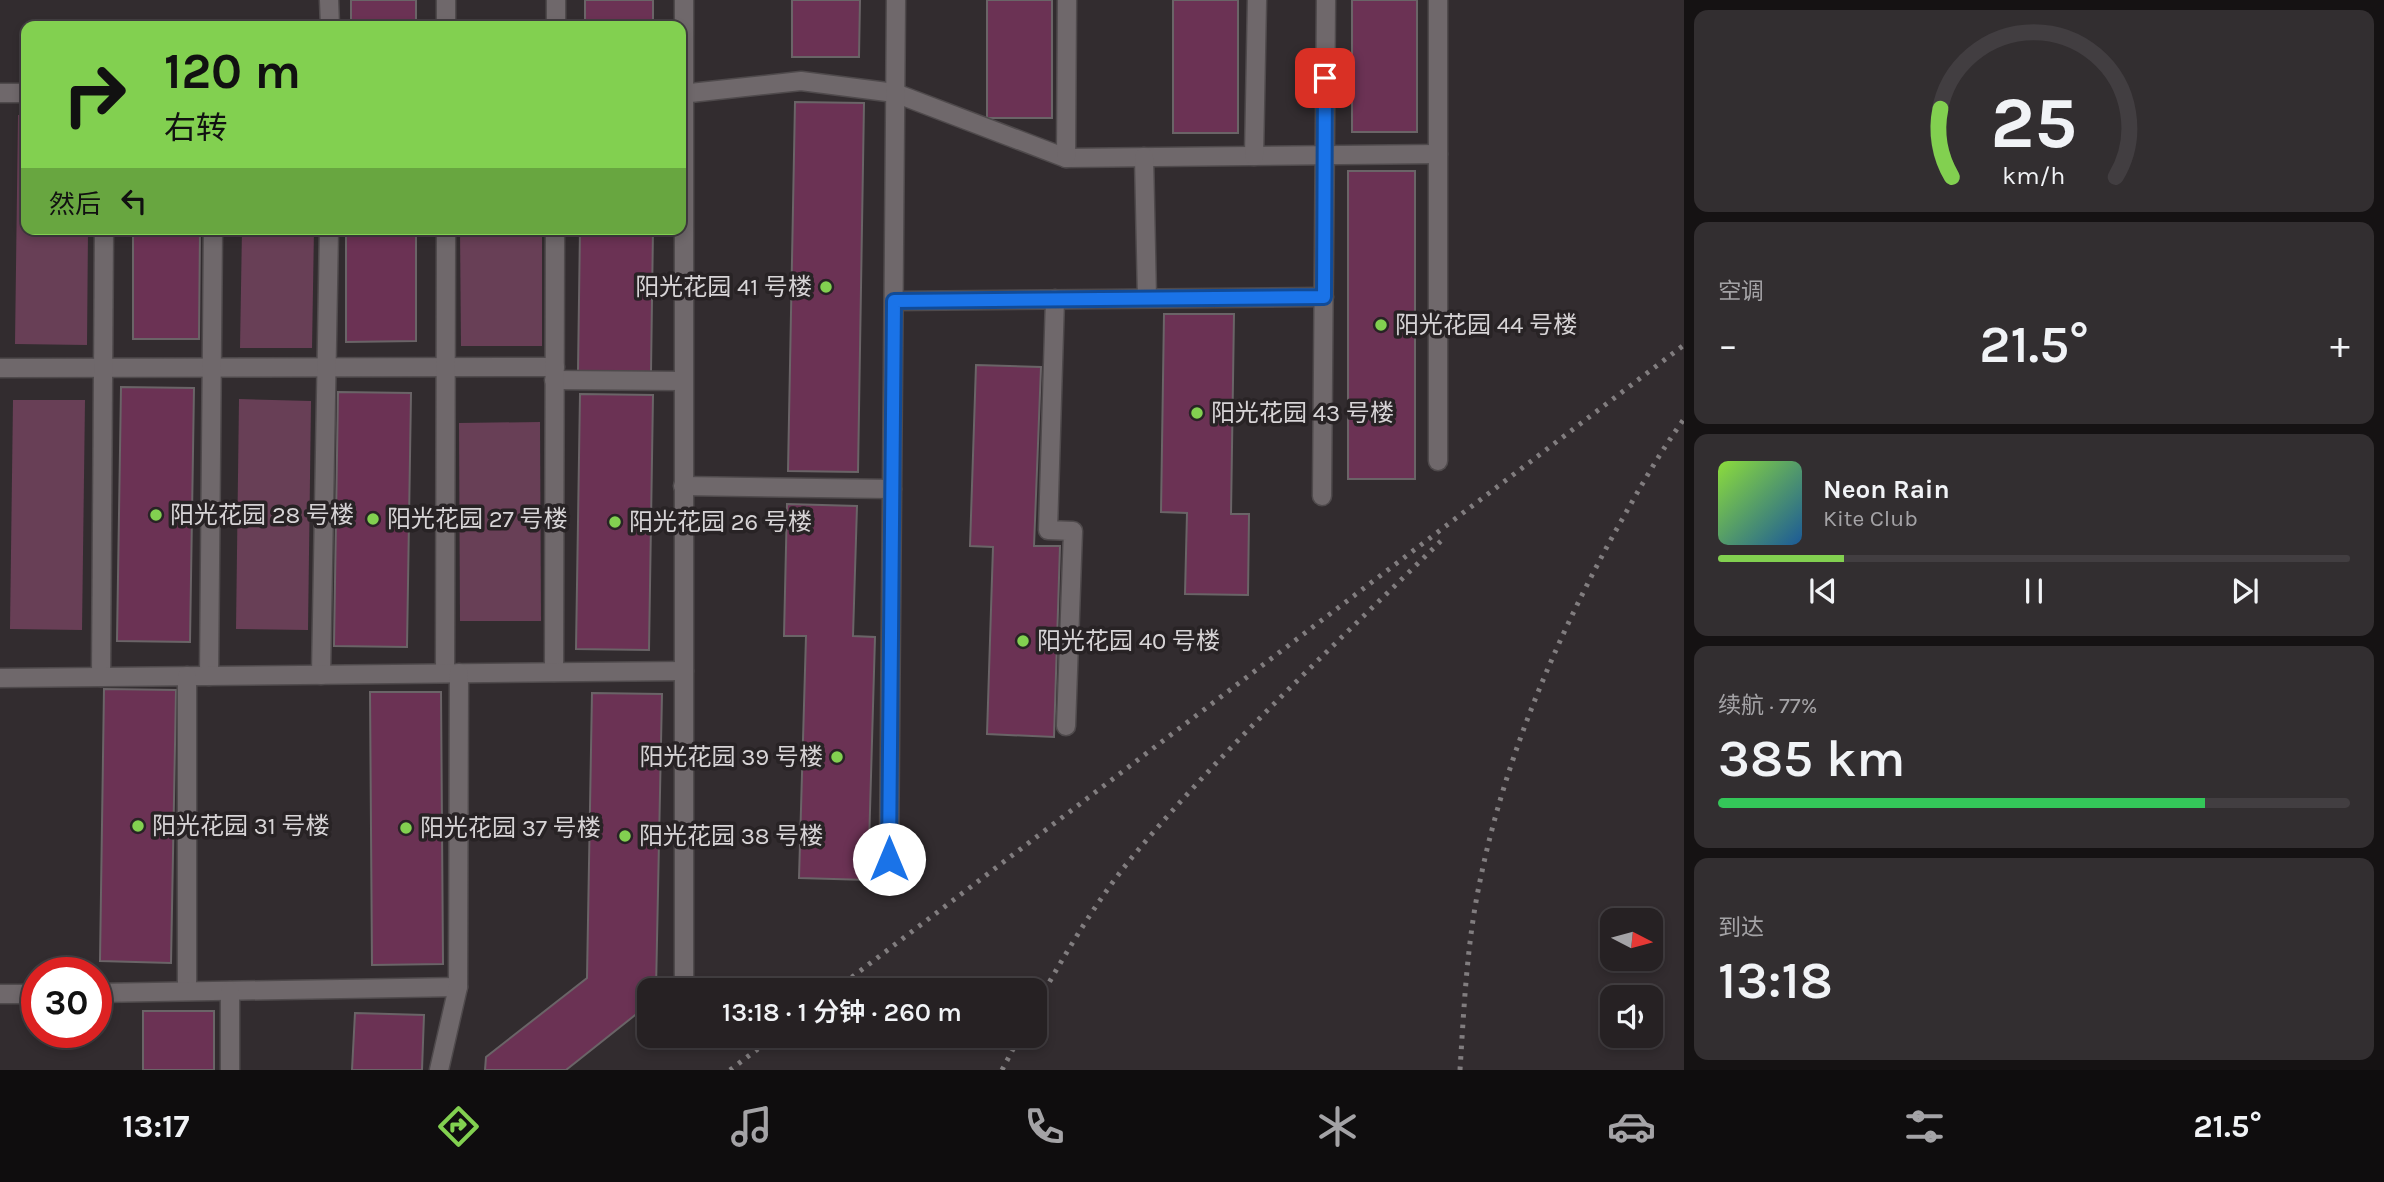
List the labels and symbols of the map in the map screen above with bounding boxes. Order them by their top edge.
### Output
pin [1295,48,1355,108]
place label: 阳光花园 41 号楼 [635,273,812,301]
marker: 阳光花园 41 号楼 [818,279,834,295]
place label: 阳光花园 44 号楼 [1395,311,1577,339]
marker: 阳光花园 44 号楼 [1373,317,1389,333]
place label: 阳光花园 43 号楼 [1211,399,1394,427]
marker: 阳光花园 43 号楼 [1189,405,1205,421]
place label: 阳光花园 28 号楼 [170,501,354,529]
place label: 阳光花园 27 号楼 [387,505,568,533]
marker: 阳光花园 28 号楼 [148,507,164,523]
place label: 阳光花园 26 号楼 [629,508,812,536]
marker: 阳光花园 27 号楼 [365,511,381,527]
marker: 阳光花园 26 号楼 [607,514,623,530]
place label: 阳光花园 40 号楼 [1037,627,1220,655]
marker: 阳光花园 40 号楼 [1015,633,1031,649]
place label: 阳光花园 39 号楼 [640,743,823,771]
marker: 阳光花园 39 号楼 [829,749,845,765]
place label: 阳光花园 31 号楼 [152,812,330,840]
place label: 阳光花园 37 号楼 [420,814,601,842]
marker: 阳光花园 31 号楼 [130,818,146,834]
marker: 阳光花园 37 号楼 [398,820,414,836]
place label: 阳光花园 38 号楼 [639,822,823,850]
position arrow [852,822,926,896]
marker: 阳光花园 38 号楼 [617,828,633,844]
north arrow [1600,908,1662,971]
speed limit sign: 30 [21,957,112,1048]

